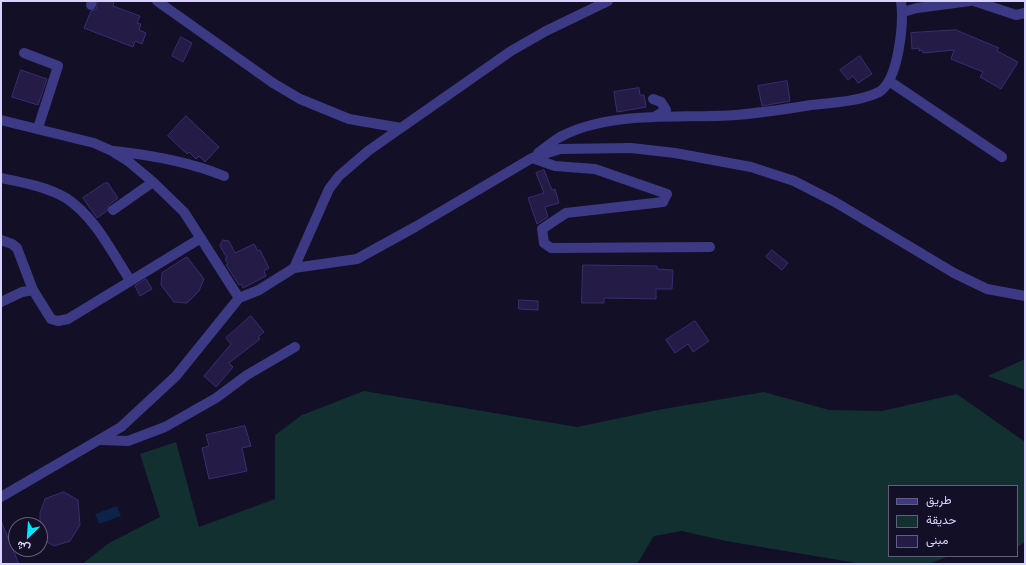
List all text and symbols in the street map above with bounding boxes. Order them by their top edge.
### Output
legend [888,485,1018,557]
text: طريق [926,492,951,507]
text: حديقة [926,512,956,527]
north arrow [8,517,48,557]
text: مبنى [926,532,948,547]
text: ش [14,538,32,556]

